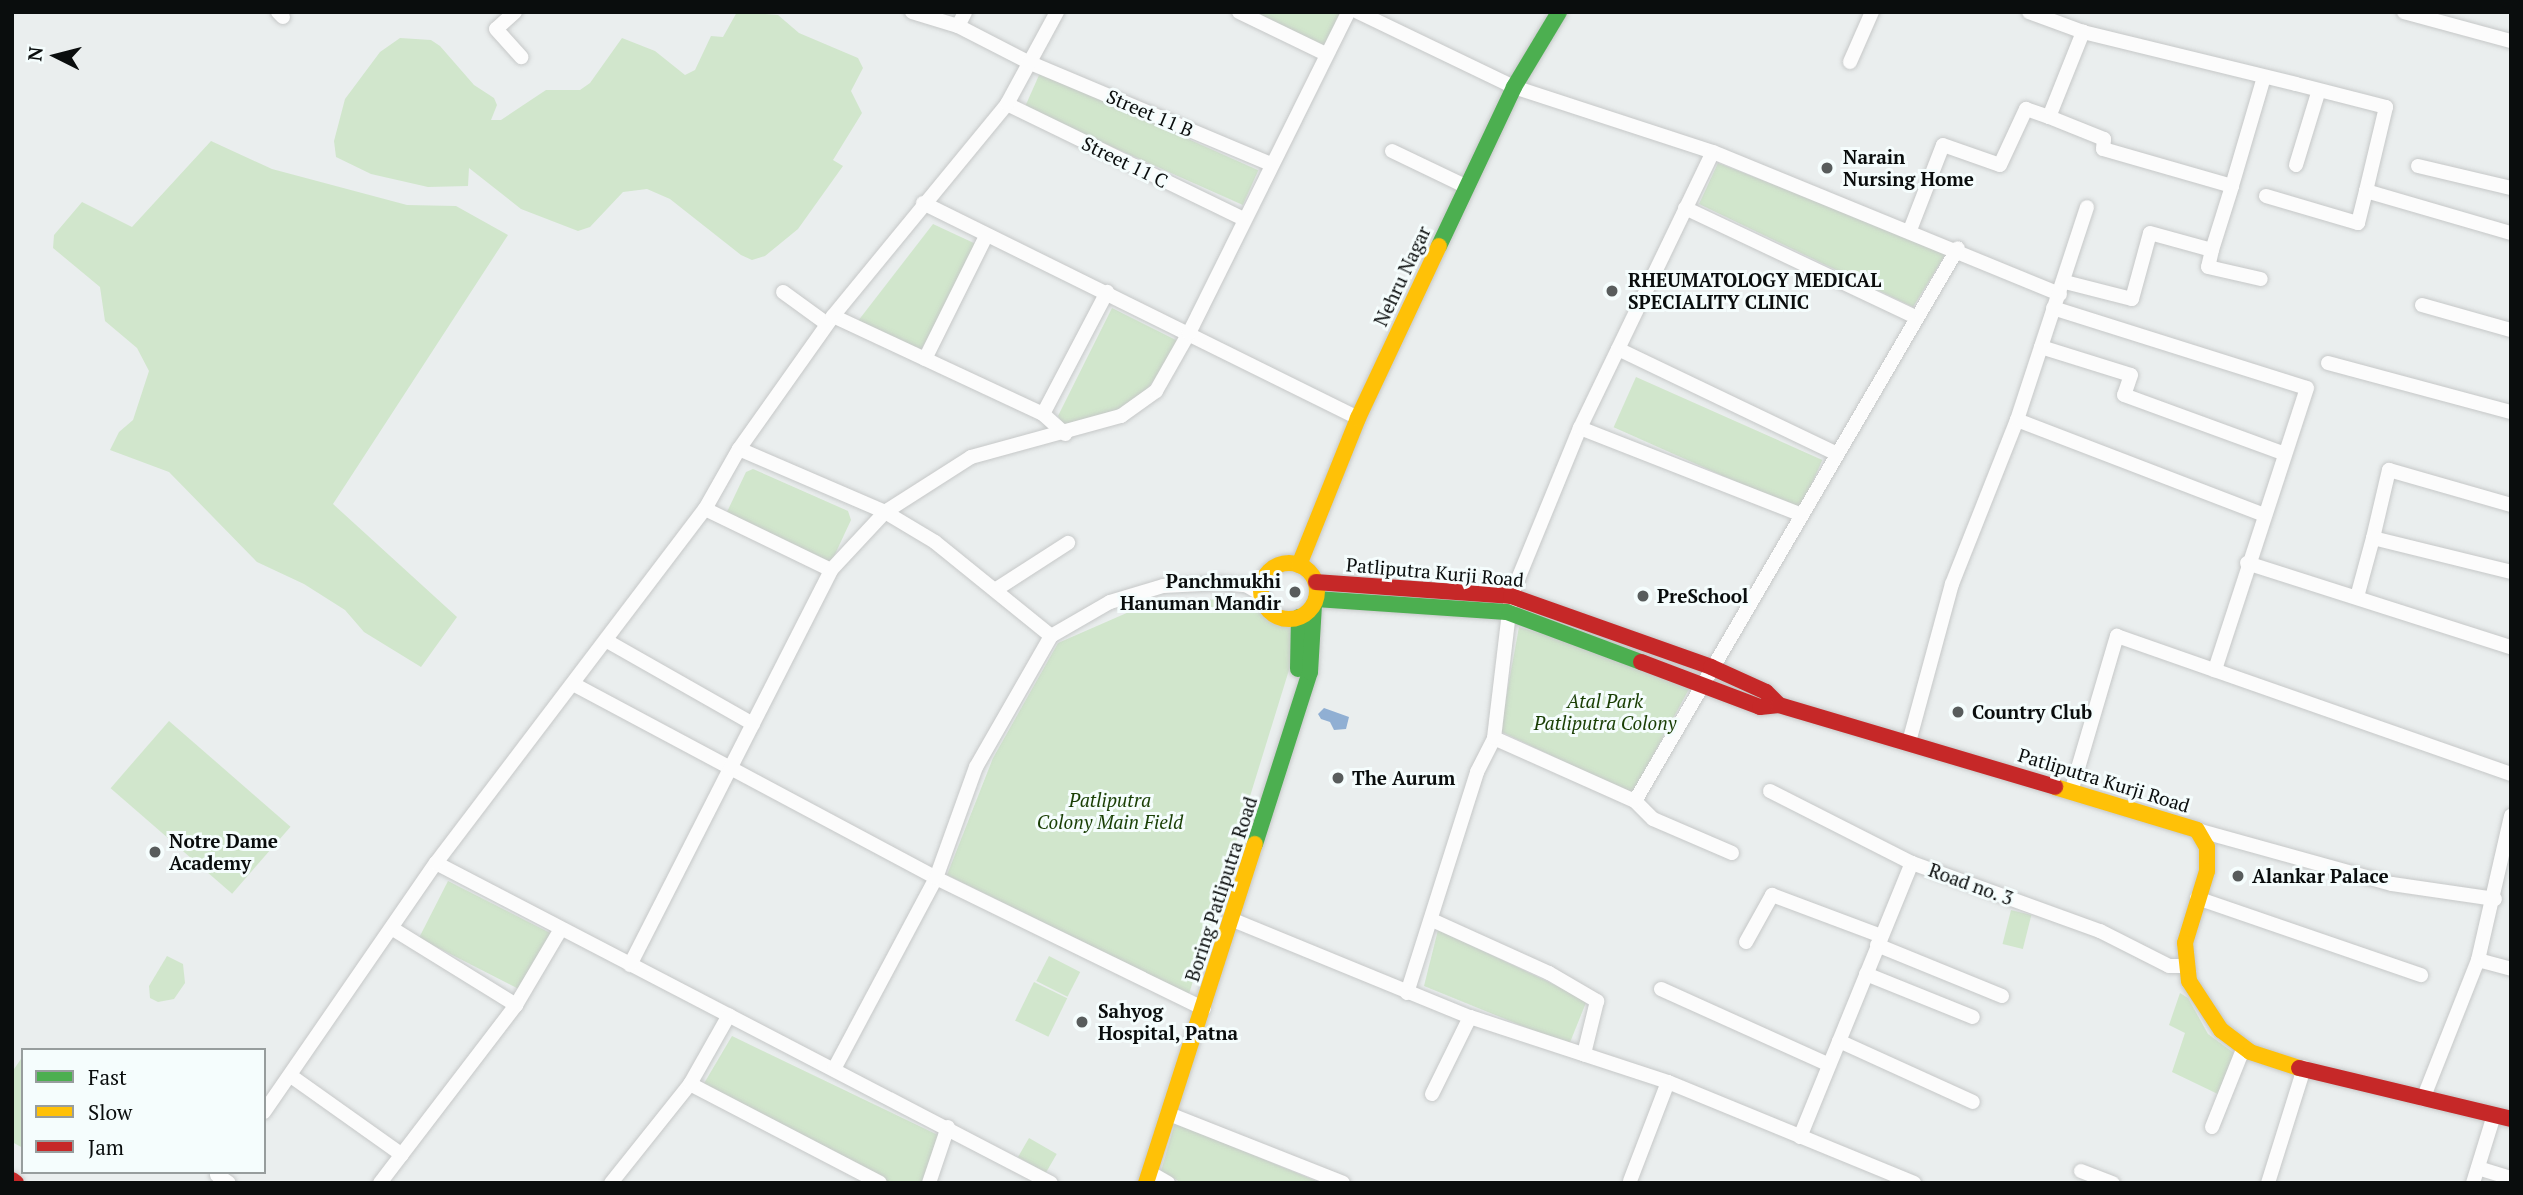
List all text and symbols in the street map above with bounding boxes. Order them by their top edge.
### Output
north arrow [21,21,91,91]
text: N [21,45,48,62]
street label: Street 11 B [1103,85,1197,141]
street label: Street 11 C [1078,131,1172,193]
place label: Narain Nursing Home [1843,146,1974,190]
marker: Narain Nursing Home [1817,158,1837,178]
street label: Nehru Nagar [1369,222,1435,330]
place label: RHEUMATOLOGY MEDICAL SPECIALITY CLINIC [1628,269,1881,313]
marker: RHEUMATOLOGY MEDICAL SPECIALITY CLINIC [1602,281,1622,301]
street label: Patliputra Kurji Road [1345,553,1525,591]
place label: Panchmukhi Hanuman Mandir [1120,570,1281,614]
marker: Panchmukhi Hanuman Mandir [1287,584,1303,600]
place label: PreSchool [1657,585,1748,607]
marker: PreSchool [1635,588,1651,604]
park label: Atal Park Patliputra Colony [1534,690,1676,734]
place label: Country Club [1972,701,2092,723]
marker: Country Club [1950,704,1966,720]
street label: Patliputra Kurji Road [2015,743,2193,817]
place label: The Aurum [1352,767,1455,789]
marker: The Aurum [1330,770,1346,786]
park label: Patliputra Colony Main Field [1037,789,1183,833]
street label: Boring Patliputra Road [1180,794,1262,984]
place label: Notre Dame Academy [169,830,278,874]
marker: Notre Dame Academy [147,844,163,860]
street label: Road no. 3 [1925,858,2017,910]
place label: Alankar Palace [2252,865,2389,887]
marker: Alankar Palace [2230,868,2246,884]
place label: Sahyog Hospital, Patna [1098,1000,1239,1044]
marker: Sahyog Hospital, Patna [1072,1012,1092,1032]
legend [21,1048,266,1174]
text: Fast [88,1063,127,1091]
text: Slow [88,1098,132,1126]
text: Jam [88,1133,124,1161]

